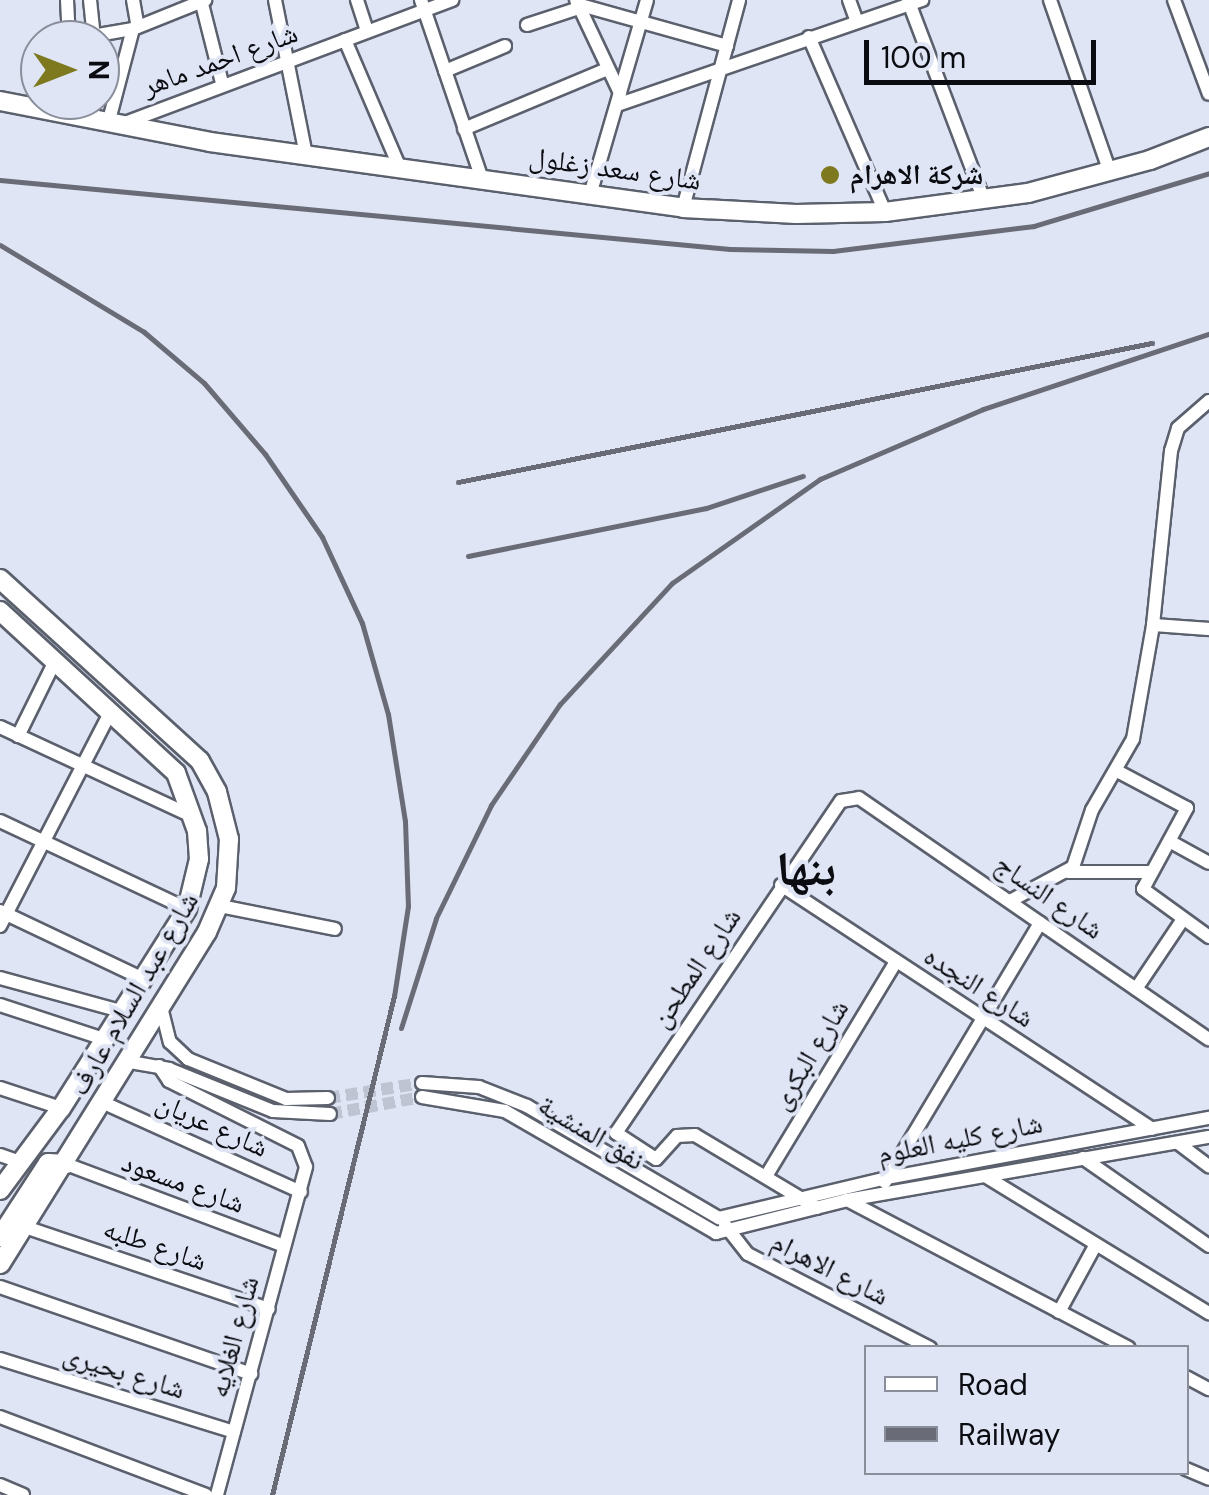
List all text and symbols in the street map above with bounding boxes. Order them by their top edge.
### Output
street label: شارع احمد ماهر [138,16,302,104]
north arrow [20,20,120,120]
scale bar [869,20,1102,82]
text: 100 m [881,38,966,77]
text: N [80,60,117,80]
street label: شارع سعد زغلول [527,140,703,198]
place label: شركة الاهرام [850,158,983,192]
marker: شركة الاهرام [819,164,841,186]
district label: بنها [776,840,836,898]
street label: شارع النساج [988,847,1110,947]
street label: شارع عبد السلام عارف [62,886,206,1102]
street label: شارع المطحن [644,902,748,1034]
street label: شارع النجده [918,939,1040,1035]
street label: شارع البكرى [764,994,856,1116]
street label: شارع عريان [151,1085,273,1165]
street label: نفق المنشية [532,1088,650,1178]
street label: شارع كليه العلوم [875,1107,1045,1171]
street label: شارع مسعود [117,1145,249,1221]
street label: شارع طلبه [99,1212,211,1278]
street label: شارع الاهرام [765,1225,895,1313]
street label: شارع الغلايه [202,1273,266,1401]
street label: شارع بحيرى [59,1338,189,1406]
legend [864,1345,1189,1475]
text: Road [958,1365,1028,1404]
text: Railway [958,1415,1061,1454]

